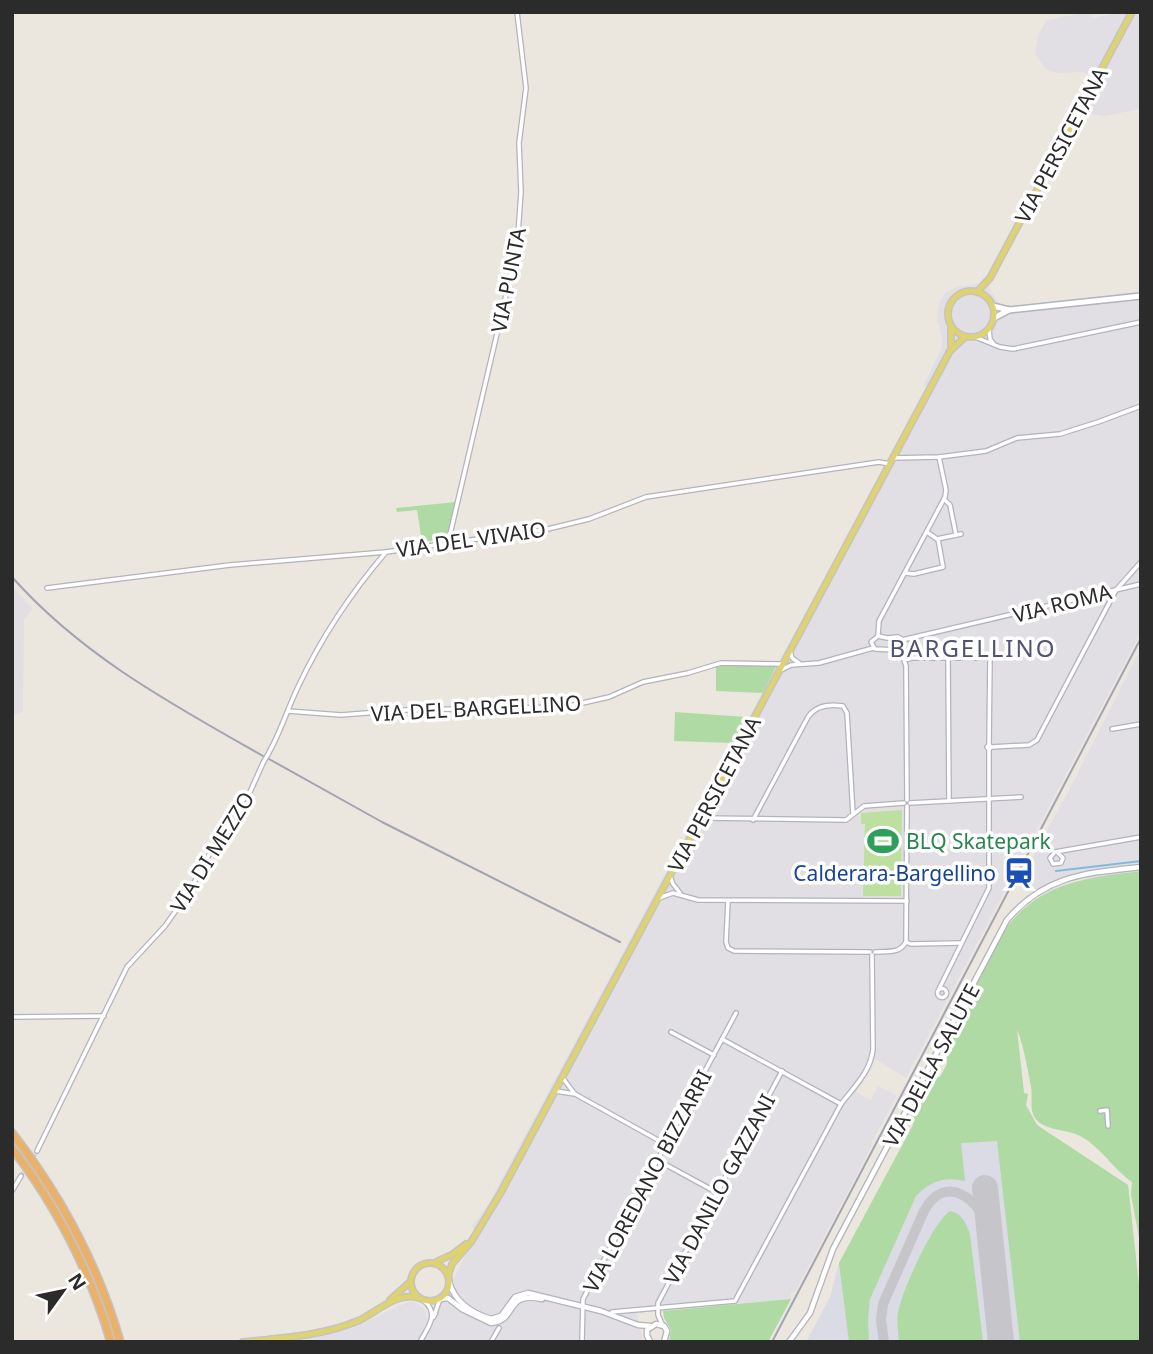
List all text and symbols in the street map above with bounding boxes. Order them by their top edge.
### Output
street label: VIA PERSICETANA [1008,62,1114,228]
street label: VIA PUNTA [484,225,532,335]
street label: VIA DEL VIVAIO [395,515,547,563]
street label: VIA ROMA [1010,577,1115,629]
district label: BARGELLINO [890,631,1056,664]
street label: VIA DEL BARGELLINO [370,689,582,727]
street label: VIA PERSICETANA [661,711,767,877]
street label: VIA DI MEZZO [164,786,260,918]
sports icon: BLQ Skatepark [866,824,900,858]
place label: BLQ Skatepark [906,827,1051,855]
station icon: Calderara-Bargellino [1002,856,1036,890]
place label: Calderara-Bargellino [793,859,996,887]
street label: VIA DELLA SALUTE [876,979,986,1151]
street label: VIA LOREDANO BIZZARRI [576,1065,718,1297]
street label: VIA DANILO GAZZANI [657,1089,781,1289]
north arrow [28,1256,98,1326]
text: N [62,1268,92,1295]

